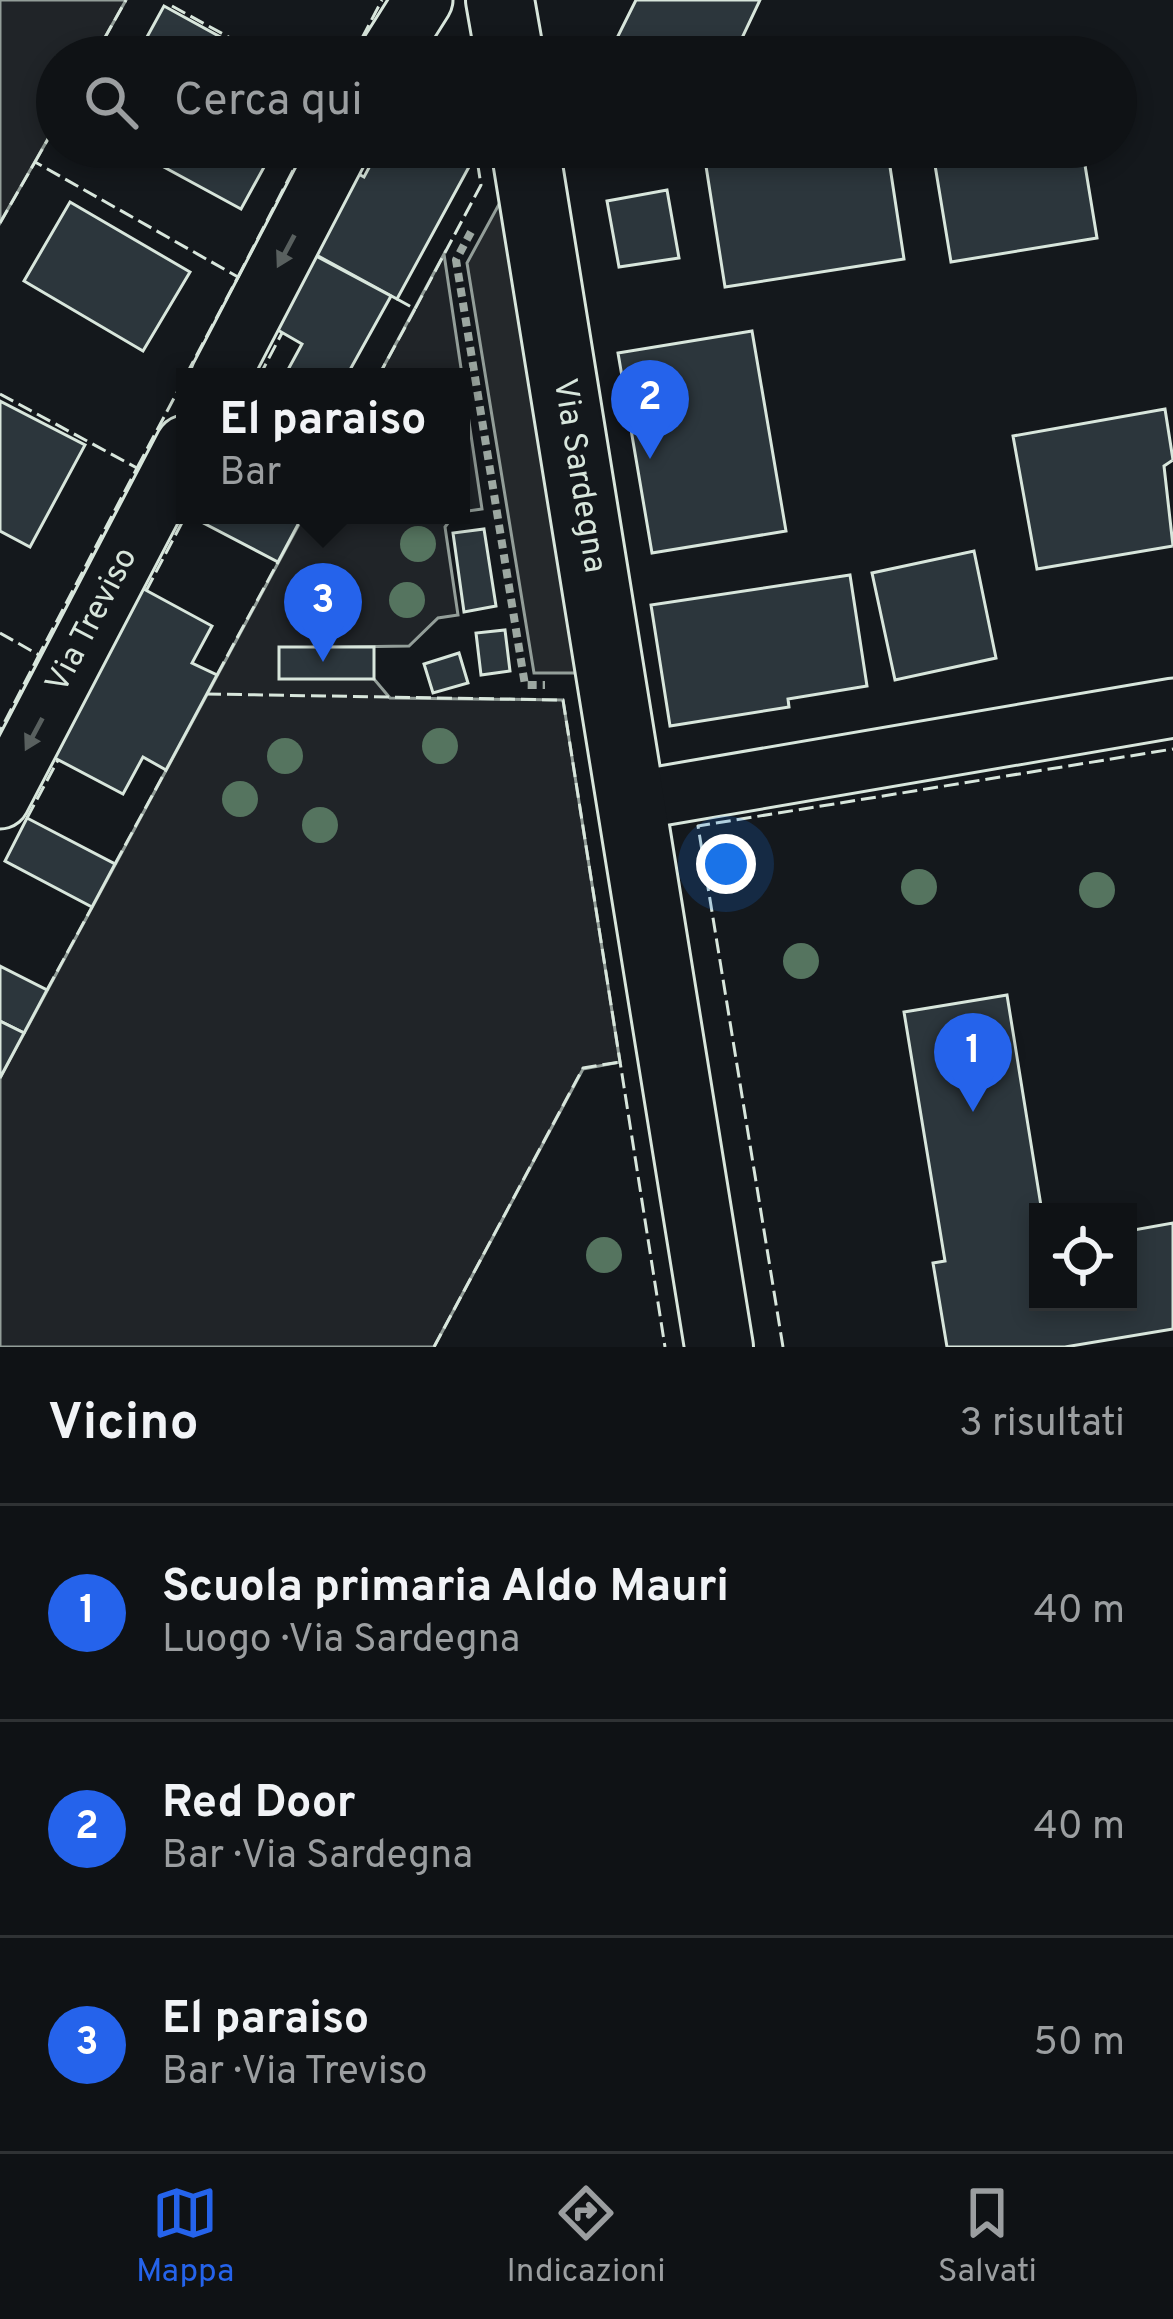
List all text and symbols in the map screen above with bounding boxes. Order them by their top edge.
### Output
search box [36,36,1137,168]
icon: search [78,69,144,135]
text: Cerca qui [174,74,363,131]
one-way arrow [277,233,297,268]
pin: 2 [611,360,689,459]
popup [176,368,470,524]
street label: Via Sardegna [542,375,615,576]
text: El paraiso [219,393,427,450]
text: Bar [219,450,282,499]
street label: Via Treviso [38,541,148,701]
pin: 3 [284,563,362,662]
one-way arrow [24,717,44,752]
your location [696,834,756,894]
pin: 1 [934,1013,1012,1112]
map controls [1029,1203,1137,1311]
button: locate [1029,1203,1137,1311]
text: Vicino [48,1393,199,1458]
text: 3 risultati [959,1401,1125,1450]
text: Scuola primaria Aldo Mauri [162,1560,729,1617]
text: 1 [79,1588,95,1637]
text: 40 m [1034,1588,1125,1637]
text: Luogo · Via Sardegna [162,1617,520,1666]
text: Red Door [162,1776,356,1833]
text: 2 [75,1804,99,1853]
text: 40 m [1034,1804,1125,1853]
text: Bar · Via Sardegna [162,1833,473,1882]
text: El paraiso [162,1992,369,2049]
text: 3 [75,2020,99,2069]
text: 50 m [1034,2020,1125,2069]
text: Bar · Via Treviso [162,2049,428,2098]
tab: Mappa [136,2180,234,2294]
tab: Indicazioni [507,2180,666,2294]
tab: Salvati [938,2180,1037,2294]

